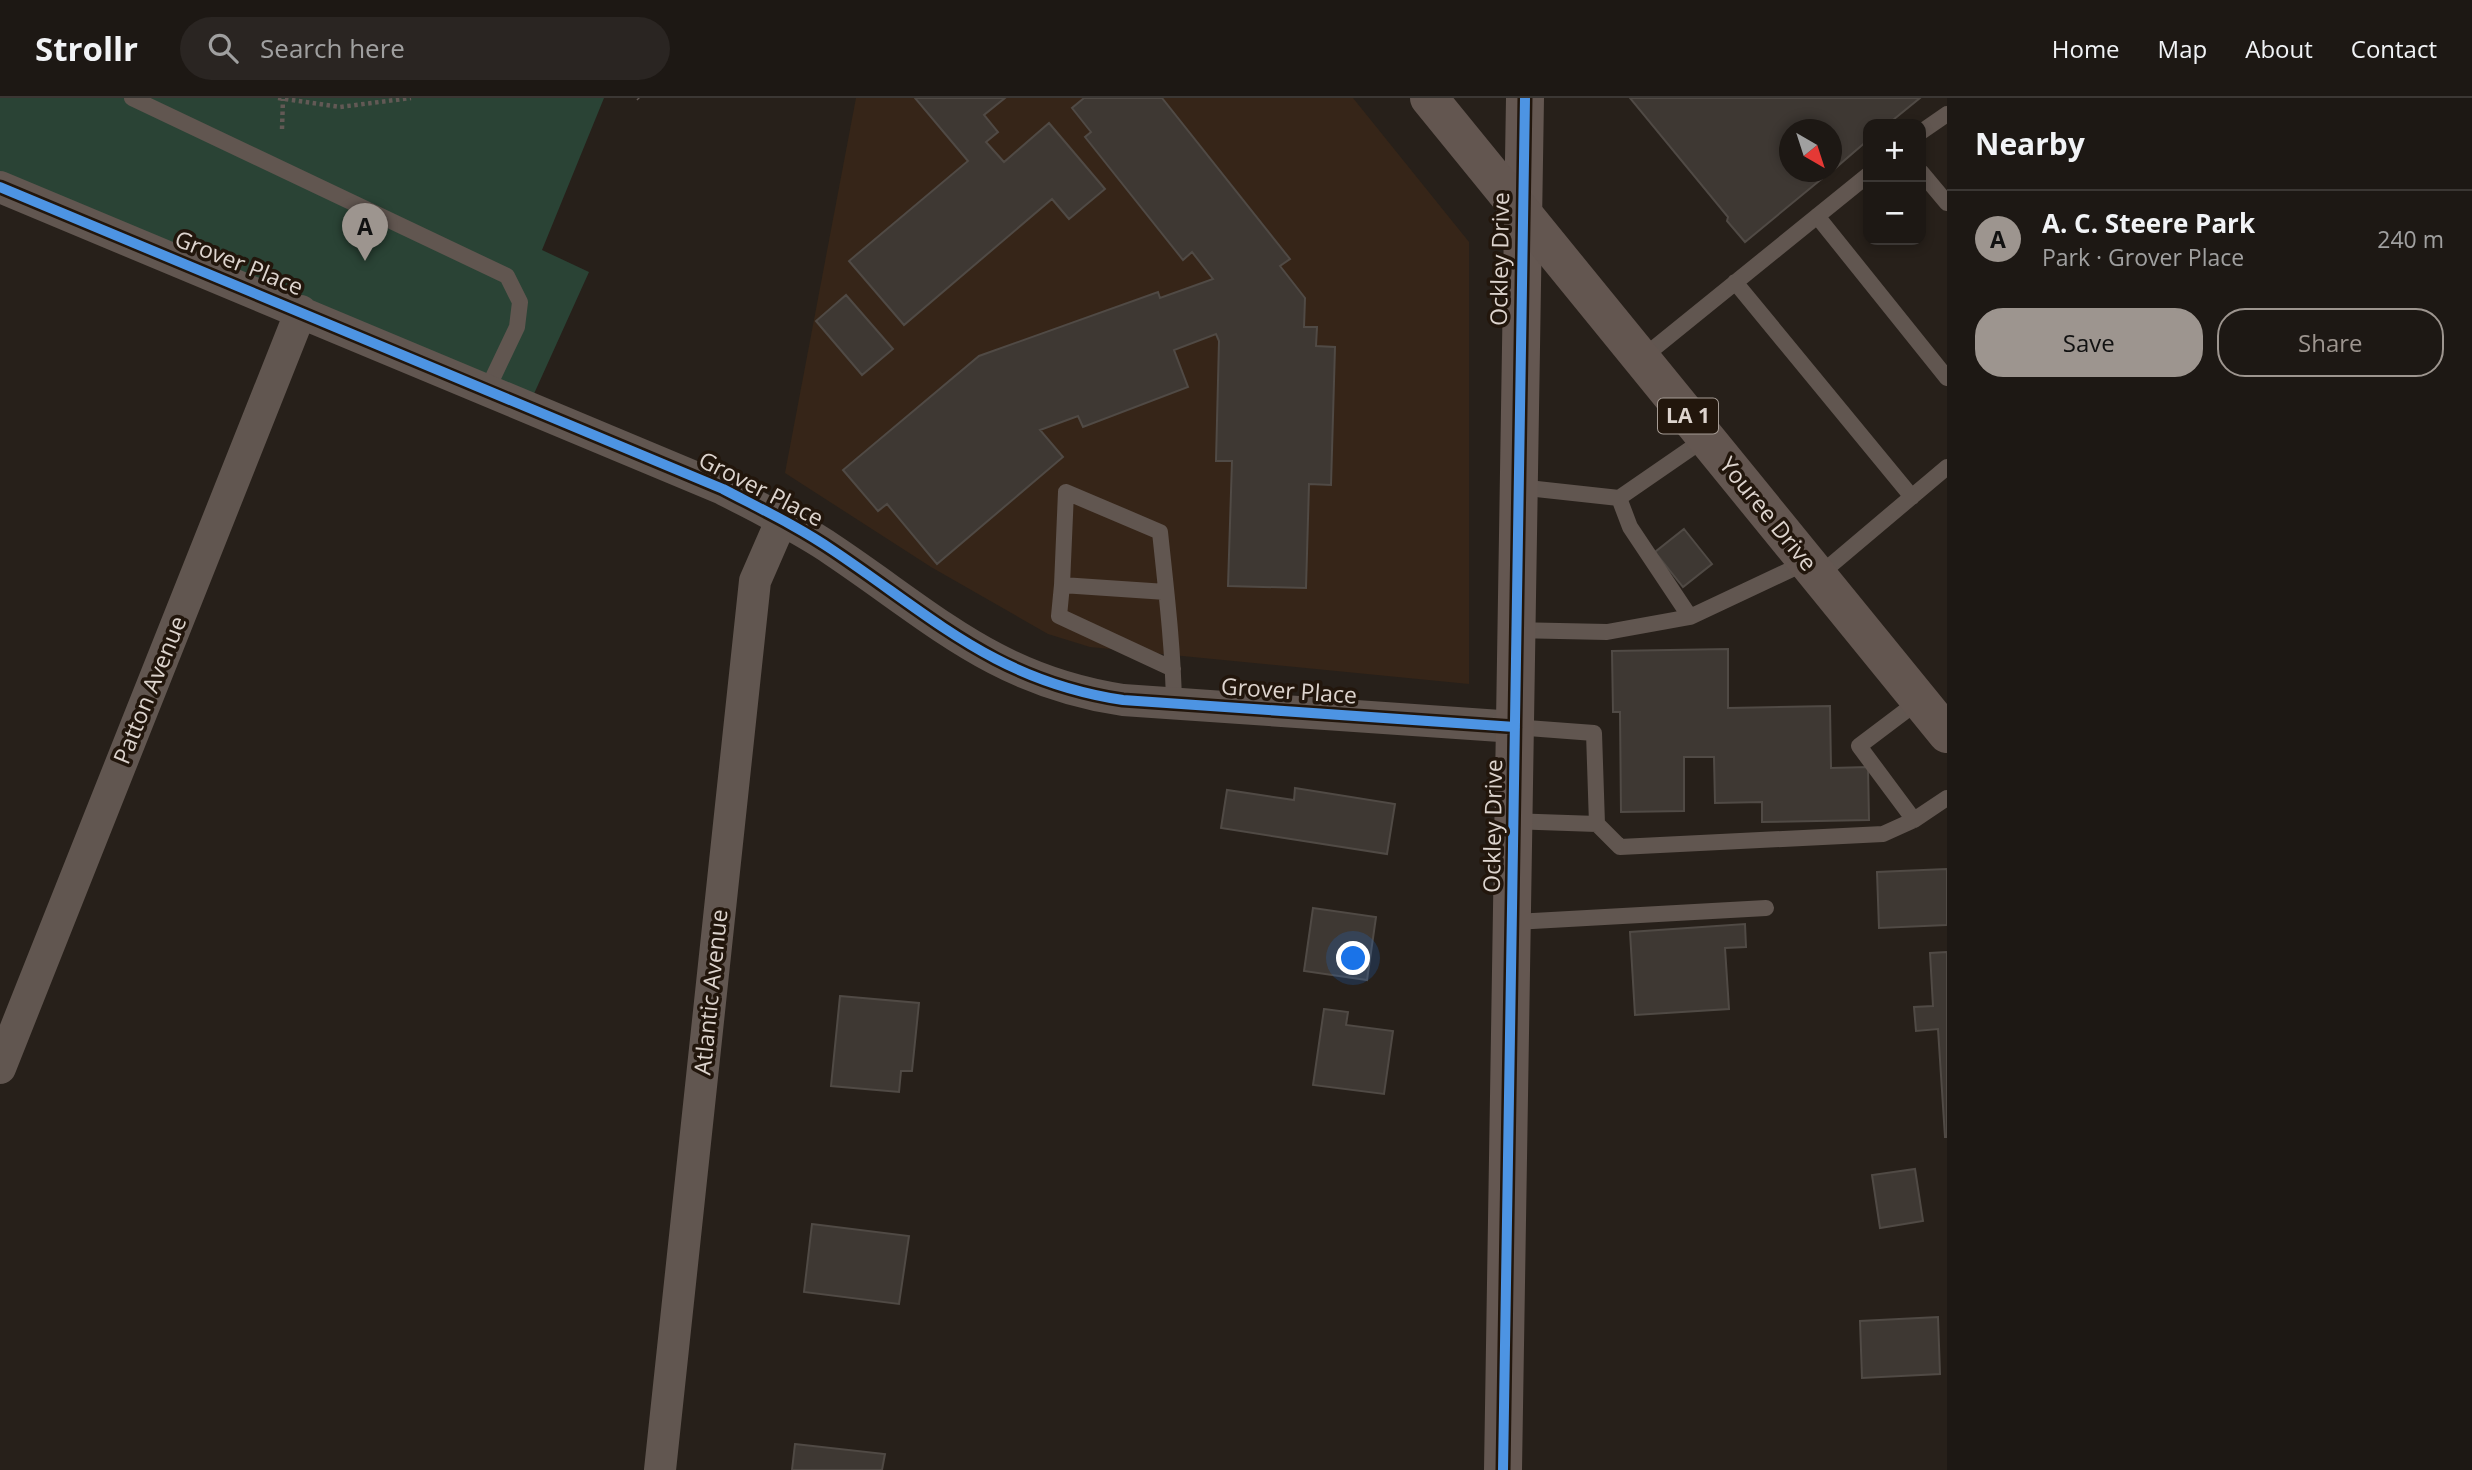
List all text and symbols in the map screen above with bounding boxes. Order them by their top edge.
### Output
search box [180,17,670,80]
text: Strollr [35,26,138,71]
icon: search [204,29,242,67]
text: Search here [260,30,405,66]
text: Home [2052,32,2120,65]
text: Map [2158,32,2207,65]
text: About [2245,32,2313,65]
text: Contact [2351,32,2437,65]
north arrow [1779,119,1842,182]
map controls [1863,119,1926,245]
button: + [1863,119,1926,182]
text: Nearby [1975,123,2085,164]
button: − [1863,182,1926,245]
street label: Ockley Drive [1482,192,1516,326]
pin: A [342,203,388,261]
text: A. C. Steere Park [2042,205,2255,241]
street label: Grover Place [170,222,308,302]
text: A [1990,223,2006,255]
text: 240 m [2377,223,2444,255]
text: Park · Grover Place [2042,241,2244,273]
button: Save [1975,308,2203,377]
button: Share [2217,308,2444,377]
road number: LA 1 [1658,398,1718,434]
street label: Grover Place [694,443,829,533]
street label: Youree Drive [1713,450,1825,577]
street label: Patton Avenue [105,611,193,768]
street label: Grover Place [1220,669,1358,711]
street label: Ockley Drive [1475,759,1509,893]
street label: Atlantic Avenue [685,907,735,1076]
your location [1336,941,1370,975]

